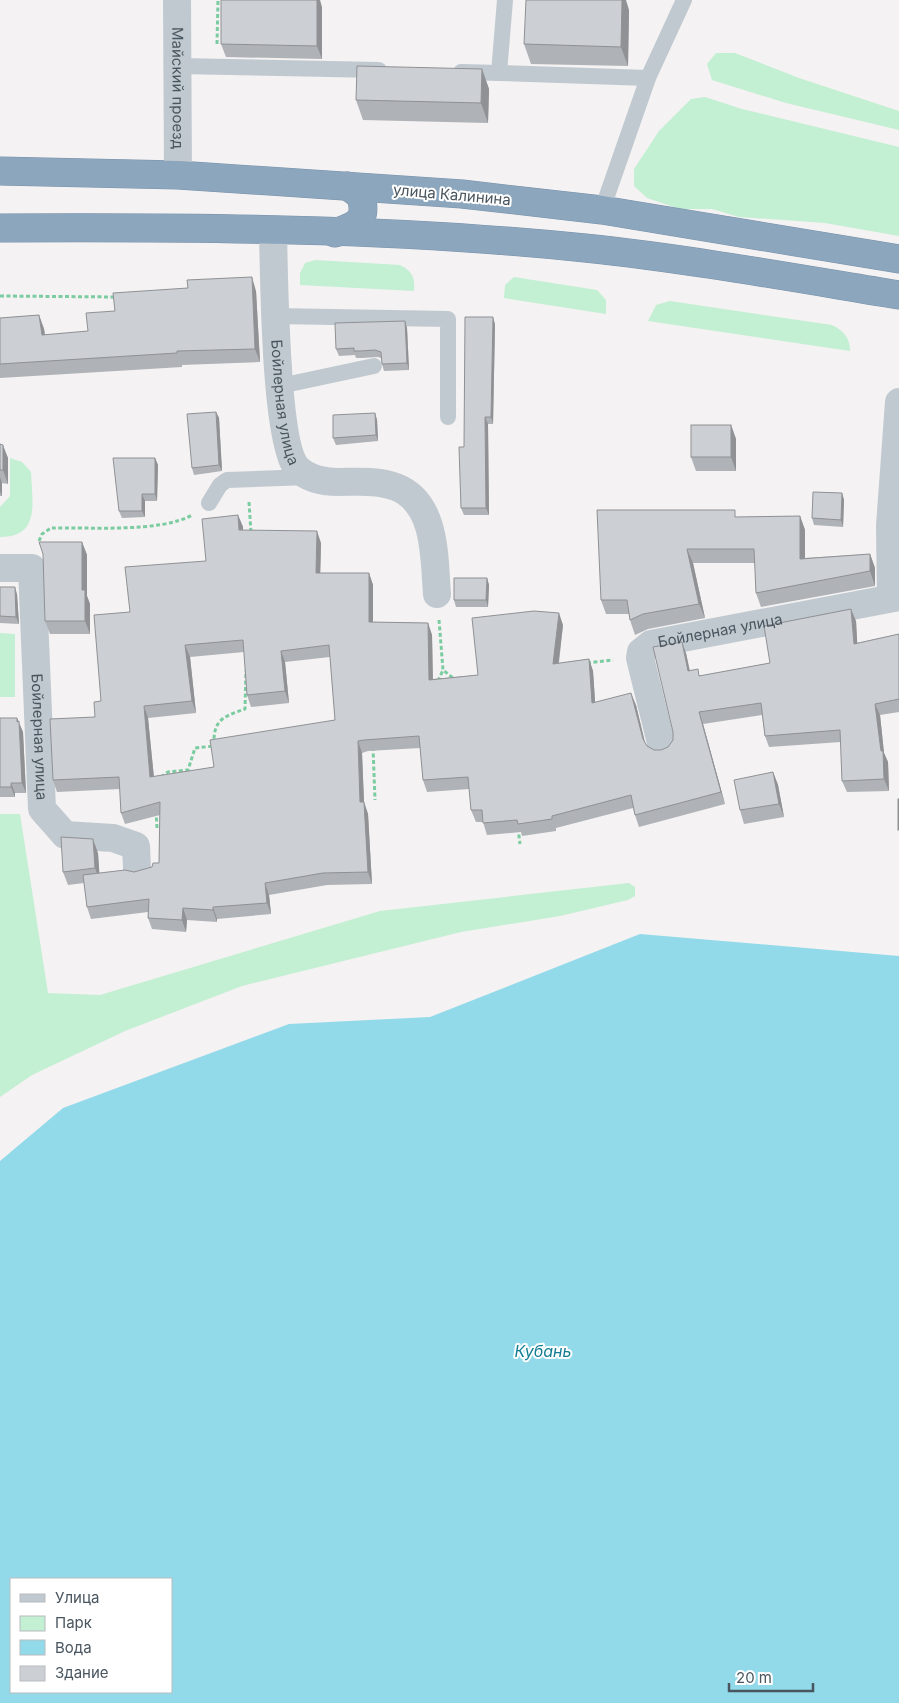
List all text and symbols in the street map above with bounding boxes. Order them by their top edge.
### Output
street label: Майский проезд [168,27,188,149]
street label: улица Калинина [392,180,512,209]
street label: Бойлерная улица [267,339,304,468]
street label: Бойлерная улица [656,609,784,652]
street label: Бойлерная улица [27,673,52,801]
water label: Кубань [515,1341,571,1361]
legend [10,1578,172,1693]
text: Улица [55,1588,99,1607]
text: Парк [55,1613,92,1632]
text: Вода [55,1638,92,1657]
scale bar [729,1660,813,1692]
text: Здание [55,1663,109,1682]
text: 20 m [736,1668,772,1687]

